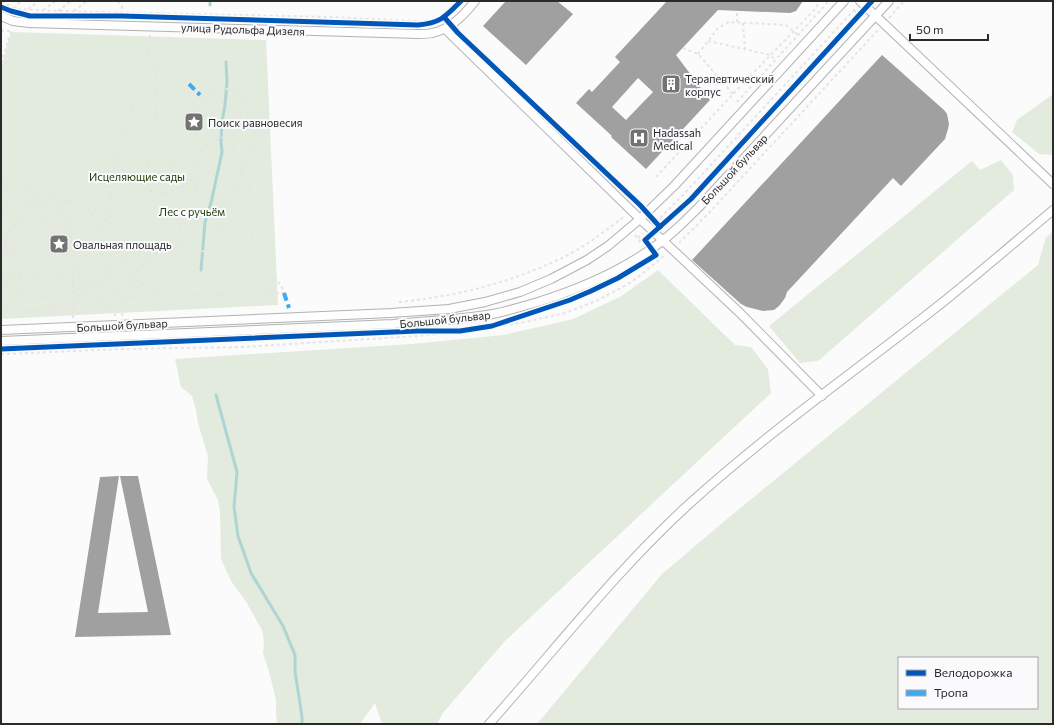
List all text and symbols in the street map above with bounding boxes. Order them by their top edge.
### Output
scale bar [910,16,988,42]
street label: улица Рудольфа Дизеля [181,20,305,38]
text: 50 m [916,22,944,36]
place label: Терапевтический корпус [685,72,774,98]
building icon: Терапевтический корпус [660,73,682,95]
place icon: Поиск равновесия [183,111,205,133]
place label: Поиск равновесия [208,116,303,129]
place label: Hadassah Medical [653,126,701,152]
hospital icon: Hadassah Medical [628,127,650,149]
street label: Большой бульвар [698,131,770,207]
park label: Исцеляющие сады [89,170,185,183]
park label: Лес с ручьём [159,205,225,218]
place icon: Овальная площадь [48,233,70,255]
place label: Овальная площадь [73,238,172,251]
street label: Большой бульвар [399,308,491,330]
street label: Большой бульвар [76,316,168,334]
legend [898,657,1038,709]
text: Велодорожка [934,665,1012,679]
text: Тропа [934,685,968,699]

